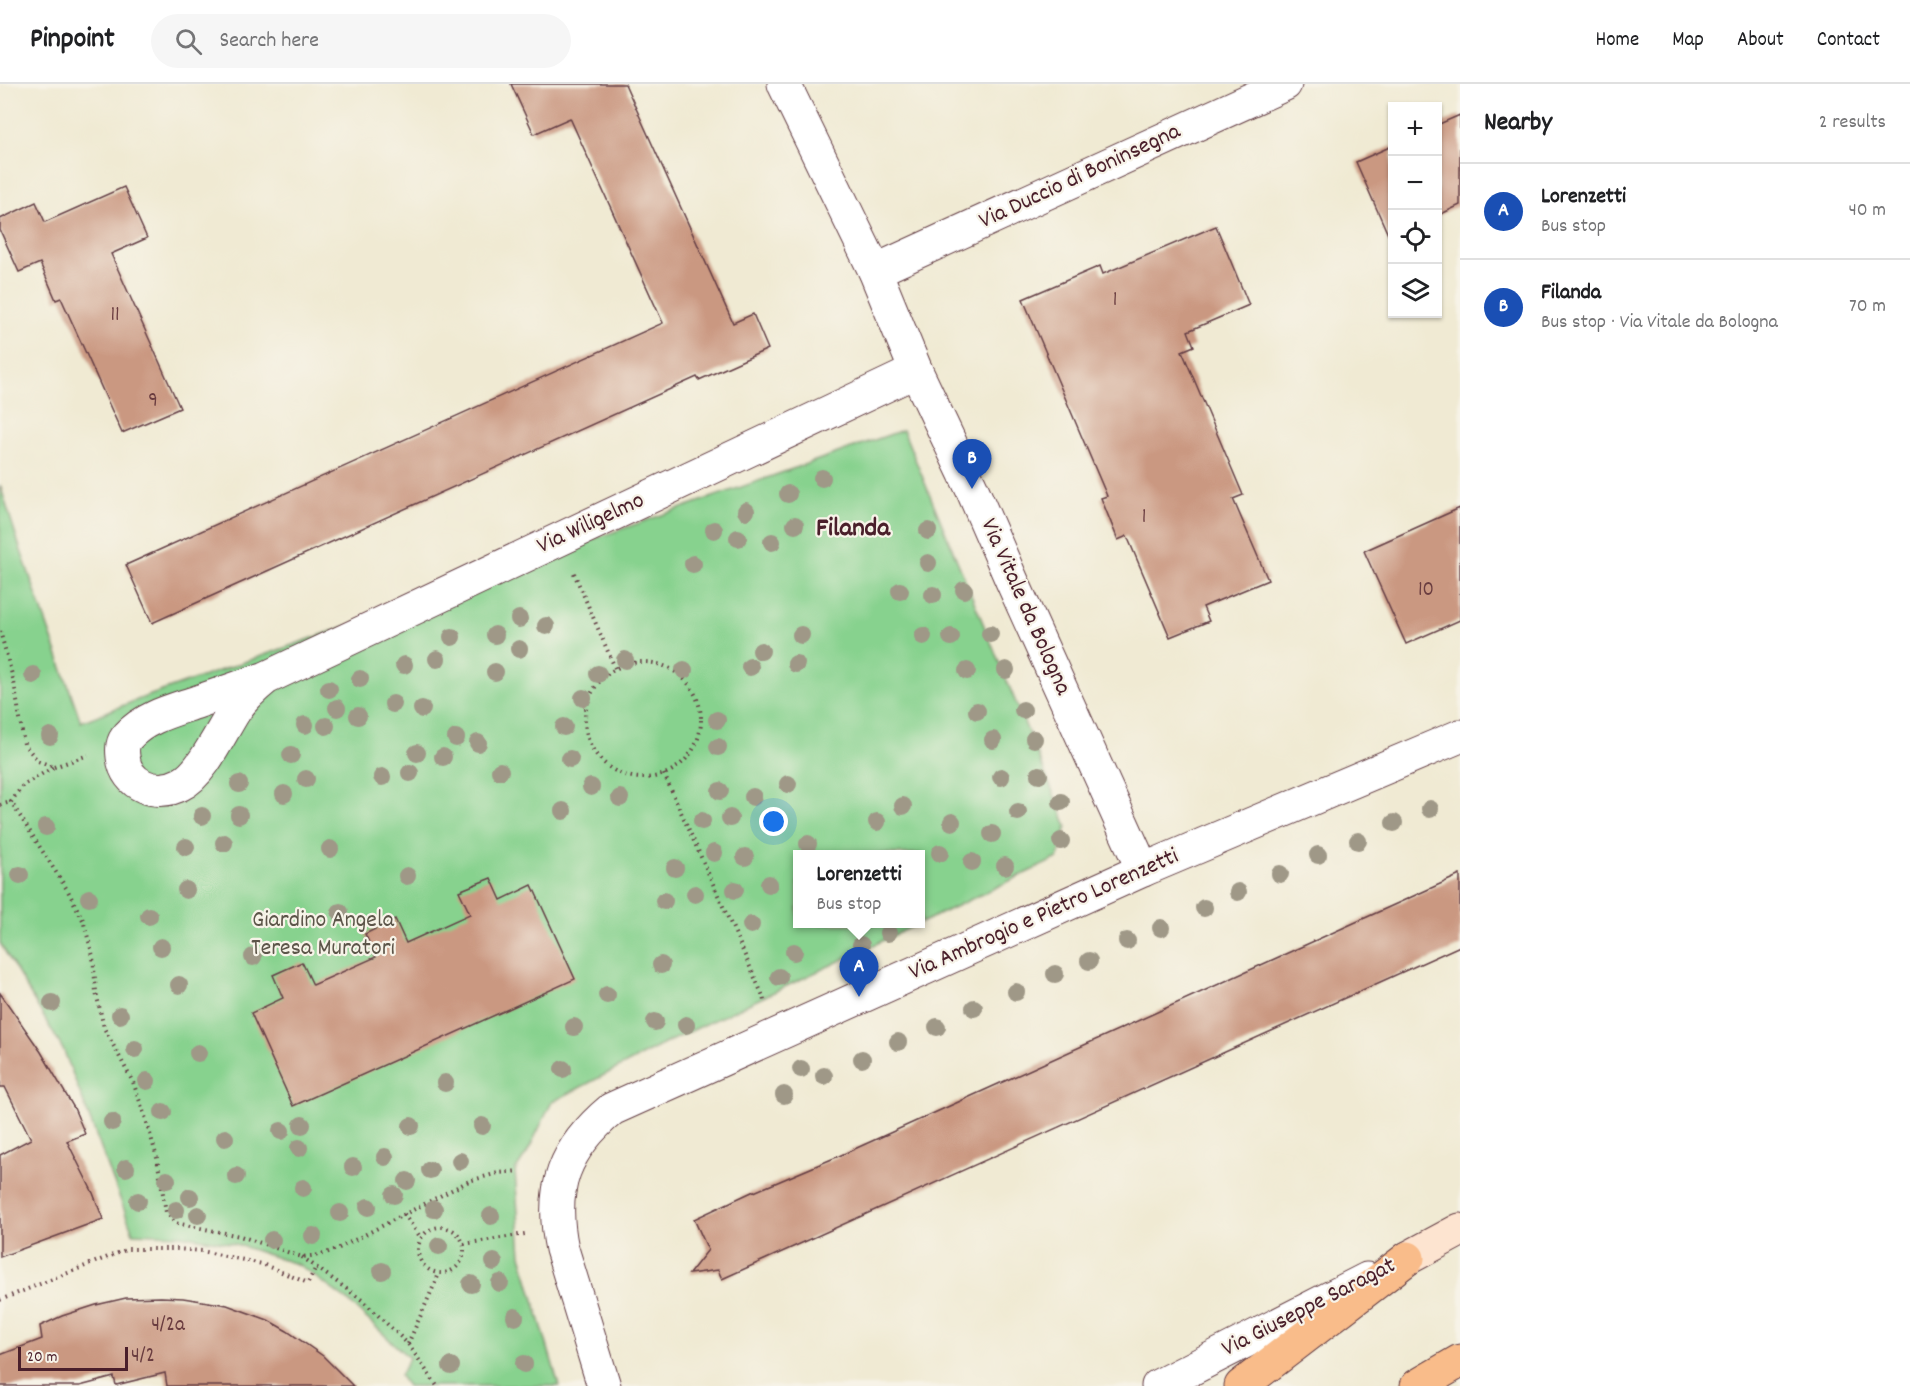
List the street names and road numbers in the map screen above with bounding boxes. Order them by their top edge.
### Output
street label: Via Duccio di Boninsegna [974,115,1187,239]
street label: Via Wiligelmo [532,484,650,564]
street label: Via Vitale da Bologna [971,513,1079,701]
street label: Via Ambrogio e Pietro Lorenzetti [904,840,1184,990]
street label: Via Giuseppe Saragat [1216,1249,1402,1367]

